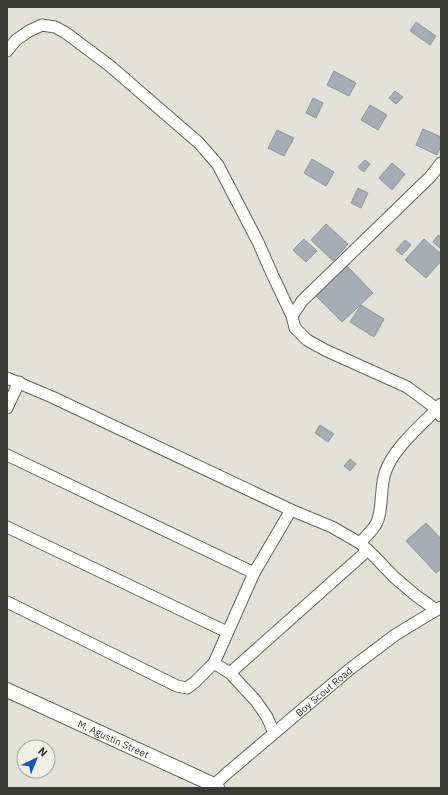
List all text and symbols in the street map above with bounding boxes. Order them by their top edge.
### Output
street label: Boy Scout Road [293,664,355,719]
street label: M. Agustin Street [76,717,151,761]
north arrow [16,739,56,779]
text: N [35,744,51,760]

